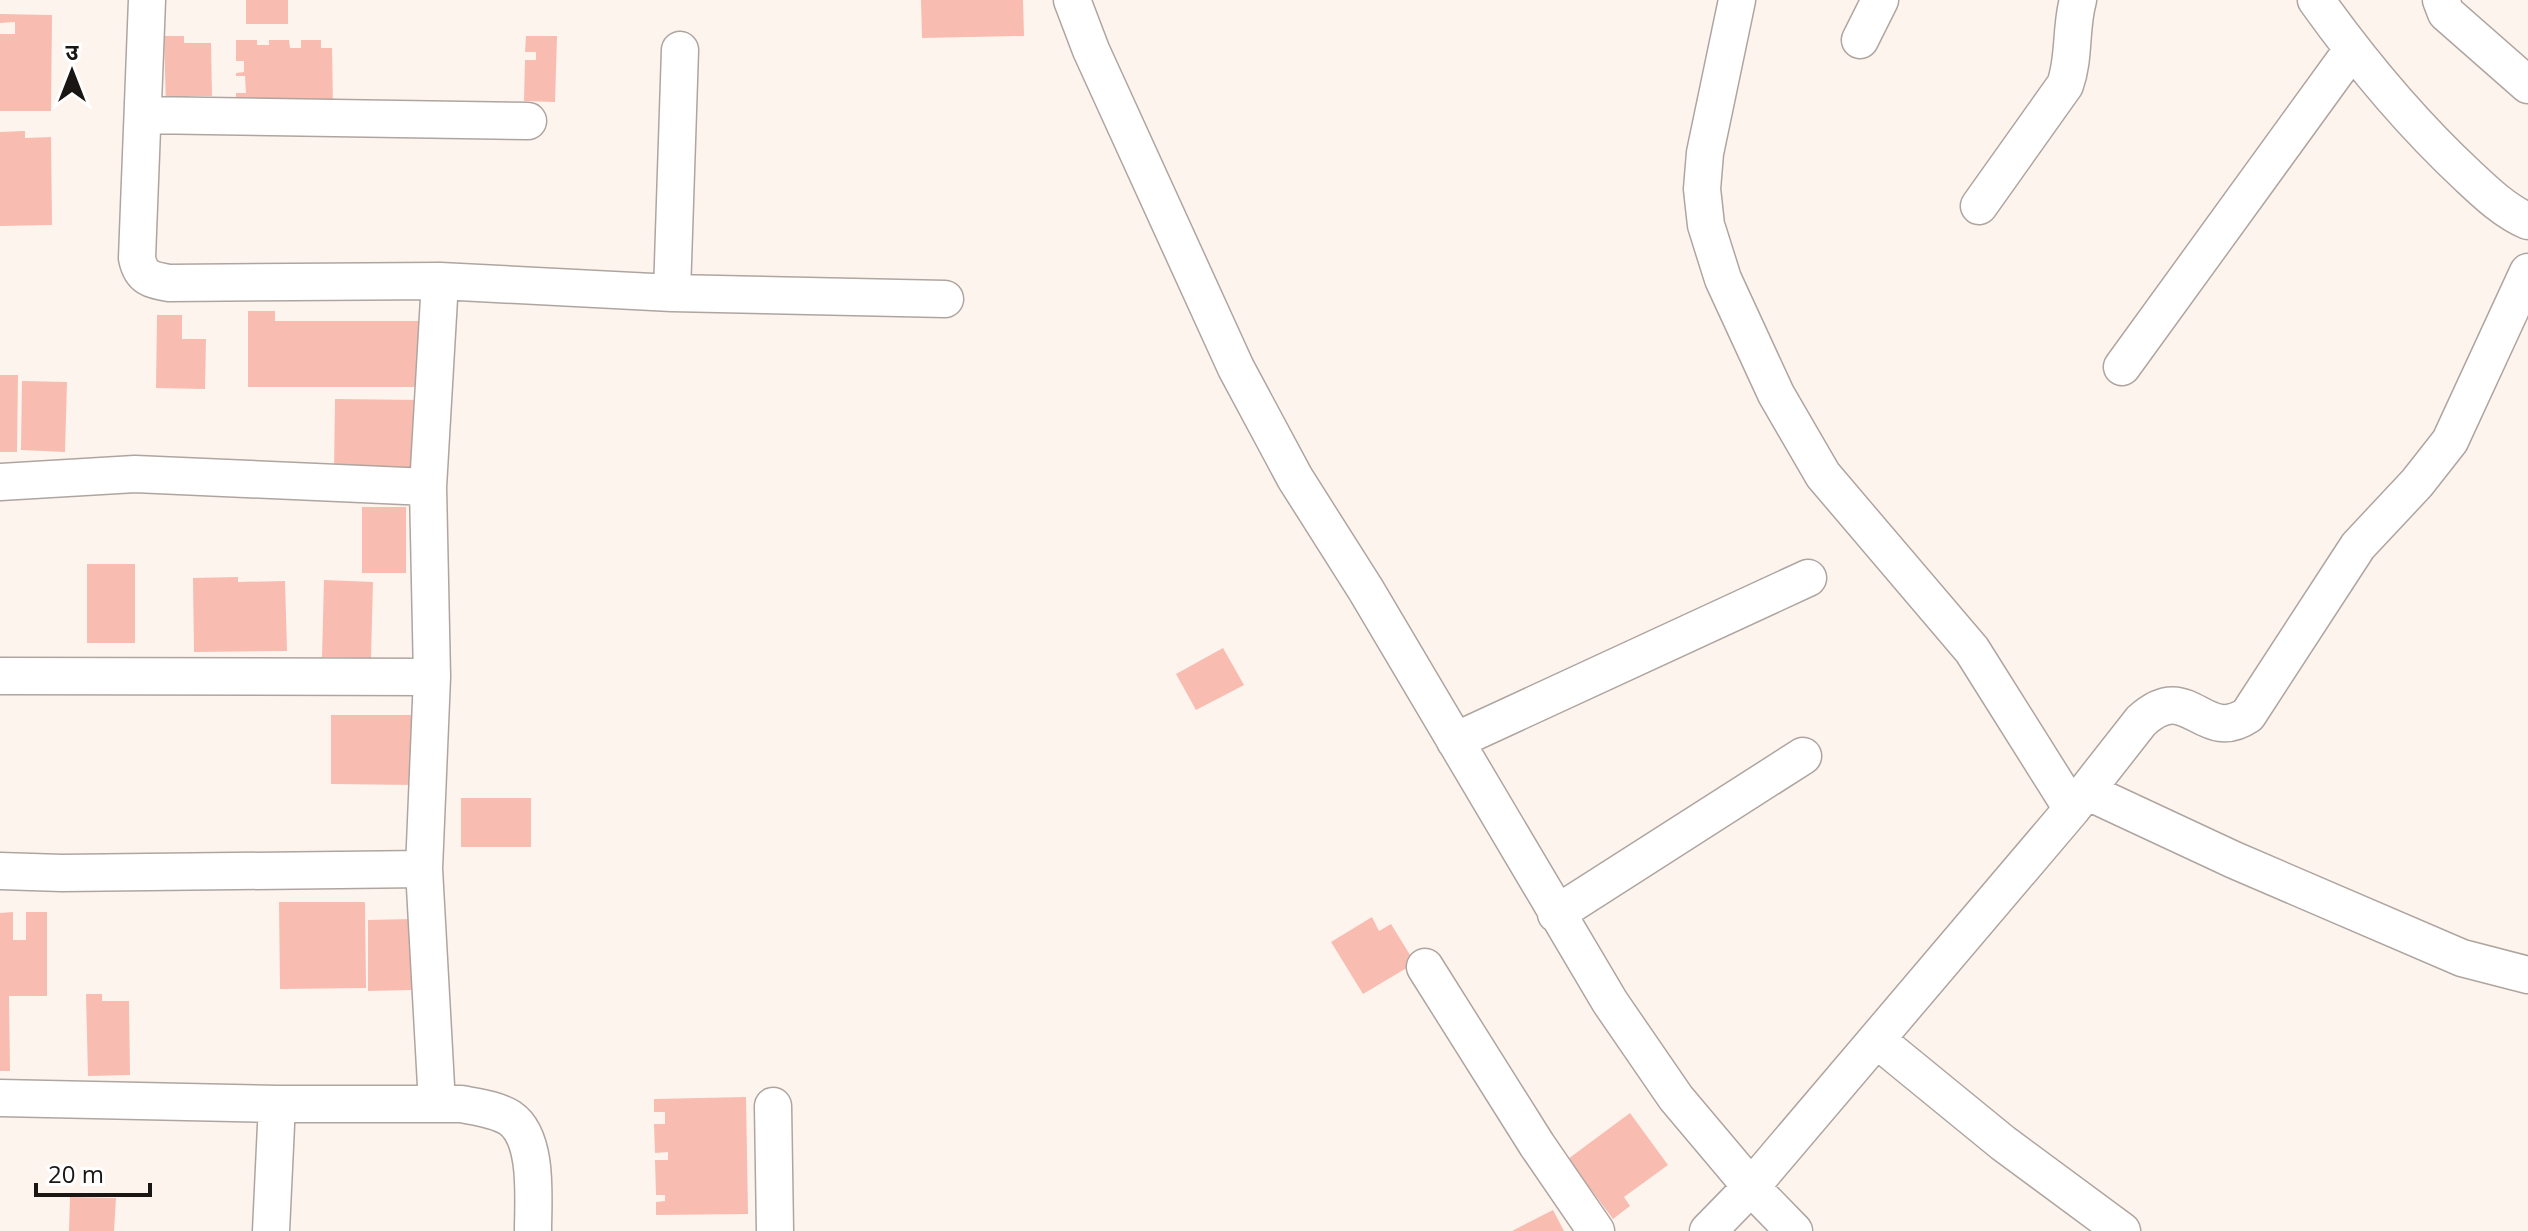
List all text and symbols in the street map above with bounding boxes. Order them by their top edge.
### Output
north arrow [32,32,112,112]
text: उ [66,36,80,66]
scale bar [36,1147,150,1197]
text: 20 m [48,1157,104,1190]

